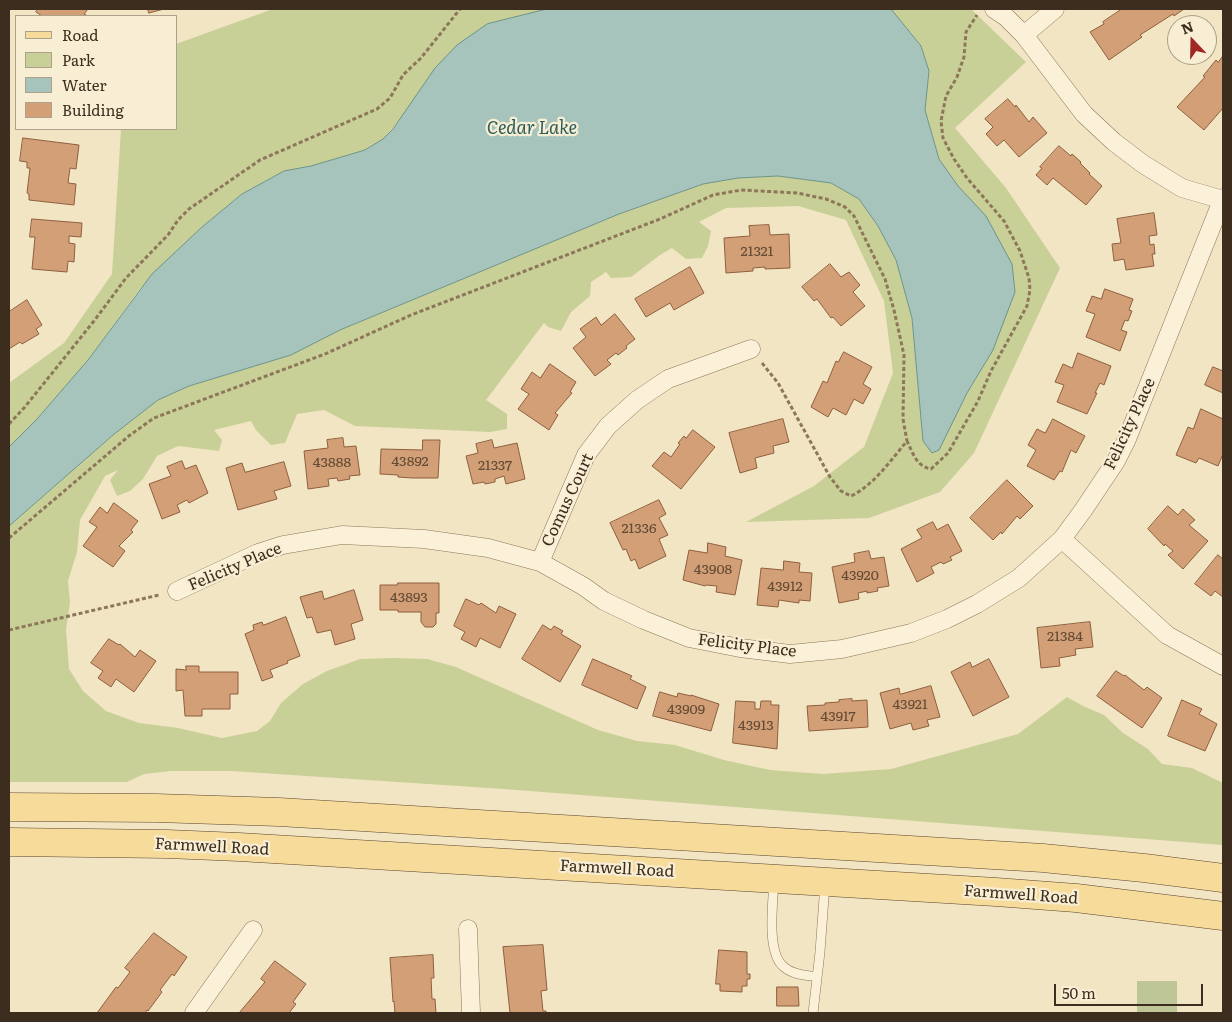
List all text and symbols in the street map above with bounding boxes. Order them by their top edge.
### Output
legend [15,15,178,130]
north arrow [1167,15,1217,65]
text: N [1178,15,1196,38]
text: Road [62,23,98,46]
text: Park [62,48,95,71]
text: Water [62,73,107,96]
text: Building [62,98,124,121]
water label: Cedar Lake [487,118,577,140]
house number: 21321 [741,244,773,260]
street label: Felicity Place [1100,375,1160,473]
street label: Comus Court [538,450,598,550]
house number: 43892 [391,454,429,470]
house number: 43888 [313,455,351,471]
house number: 21337 [478,458,512,474]
house number: 21336 [621,521,657,537]
street label: Felicity Place [186,539,284,595]
house number: 43908 [694,562,732,578]
house number: 43920 [841,568,879,584]
house number: 43912 [767,579,803,595]
house number: 43893 [390,590,428,606]
house number: 21384 [1047,629,1083,645]
street label: Felicity Place [697,630,797,662]
house number: 43921 [892,697,928,713]
house number: 43909 [667,702,705,718]
house number: 43917 [821,709,855,725]
house number: 43913 [738,718,774,734]
street label: Farmwell Road [154,834,270,860]
street label: Farmwell Road [559,856,675,882]
street label: Farmwell Road [963,881,1079,909]
scale bar [1057,974,1206,1006]
text: 50 m [1062,981,1096,1004]

